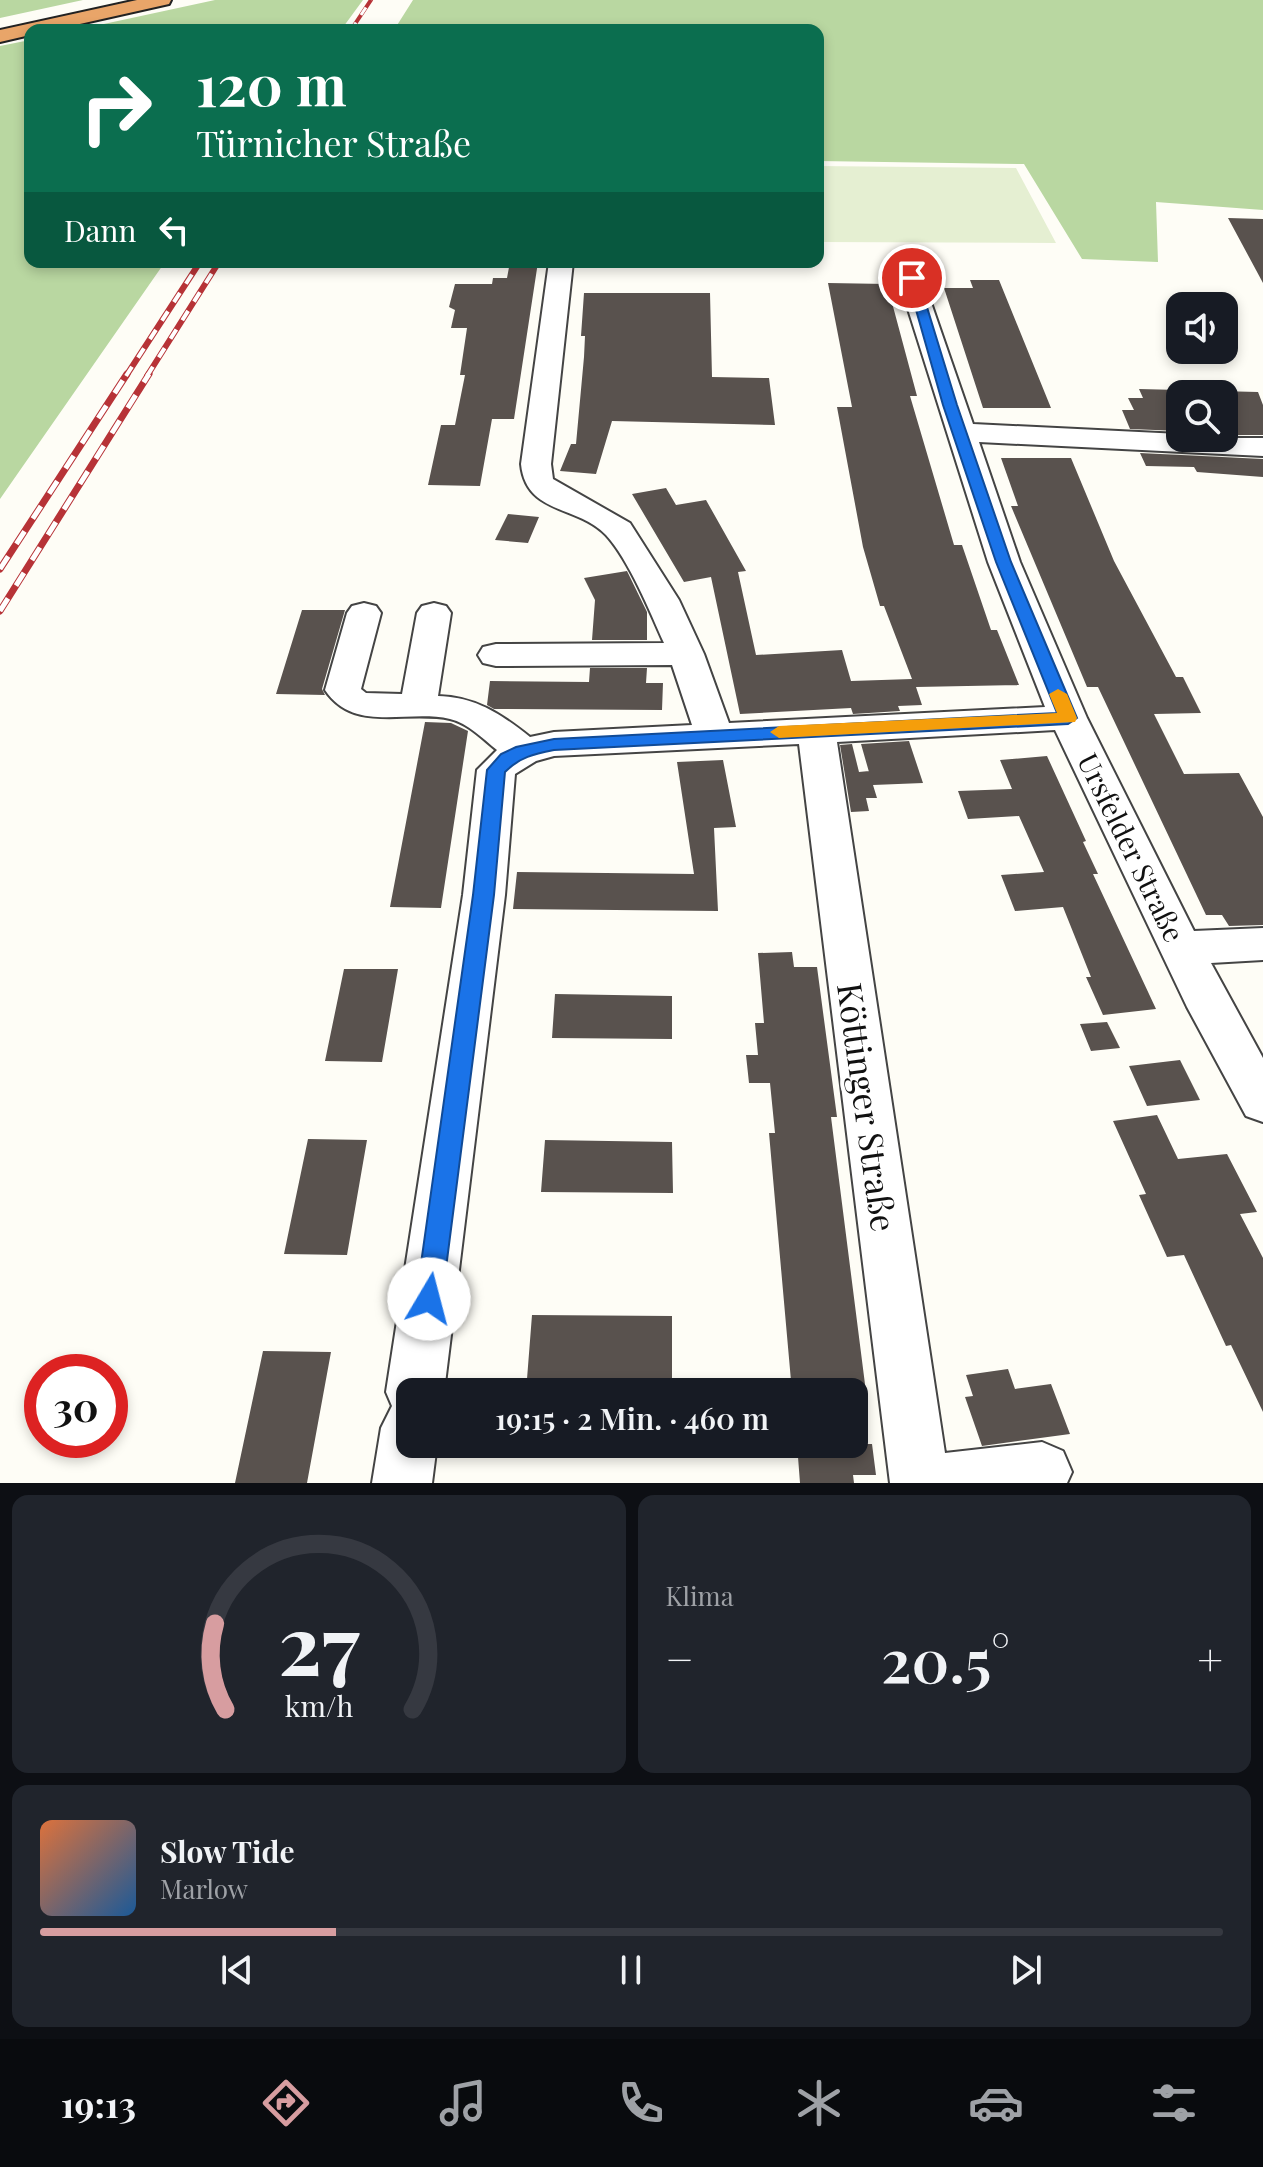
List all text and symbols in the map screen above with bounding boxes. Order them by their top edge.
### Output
text: 120 m [196,46,347,121]
icon: right [64,56,168,160]
text: Türnicher Straße [196,118,471,166]
icon: left [152,208,196,252]
text: Dann [64,210,136,250]
pin [878,244,946,312]
icon: arrive [890,256,934,300]
map controls [1166,292,1238,452]
button: sound [1166,292,1238,364]
button: search [1166,380,1238,452]
street label: Ursfelder Straße [1070,746,1194,948]
street label: Köttinger Straße [828,980,908,1234]
position arrow [387,1257,471,1341]
speed limit sign: 30 [24,1354,128,1458]
text: 19:15 · 2 Min. · 460 m [495,1398,769,1438]
text: Klima [666,1578,734,1613]
text: 27 [278,1586,360,1697]
text: 20.5° [881,1618,1010,1698]
text: − [666,1628,694,1687]
text: + [1197,1628,1223,1687]
text: km/h [284,1686,353,1724]
text: Slow Tide [160,1831,295,1871]
text: Marlow [160,1871,248,1906]
icon: previous [215,1948,259,1992]
icon: pause [609,1948,653,1992]
icon: next [1004,1948,1048,1992]
icon: directions [258,2075,314,2131]
icon: music [435,2075,491,2131]
icon: phone [613,2075,669,2131]
icon: climate [791,2075,847,2131]
icon: car [968,2075,1024,2131]
icon: filters [1146,2075,1202,2131]
text: 19:13 [61,2079,136,2127]

